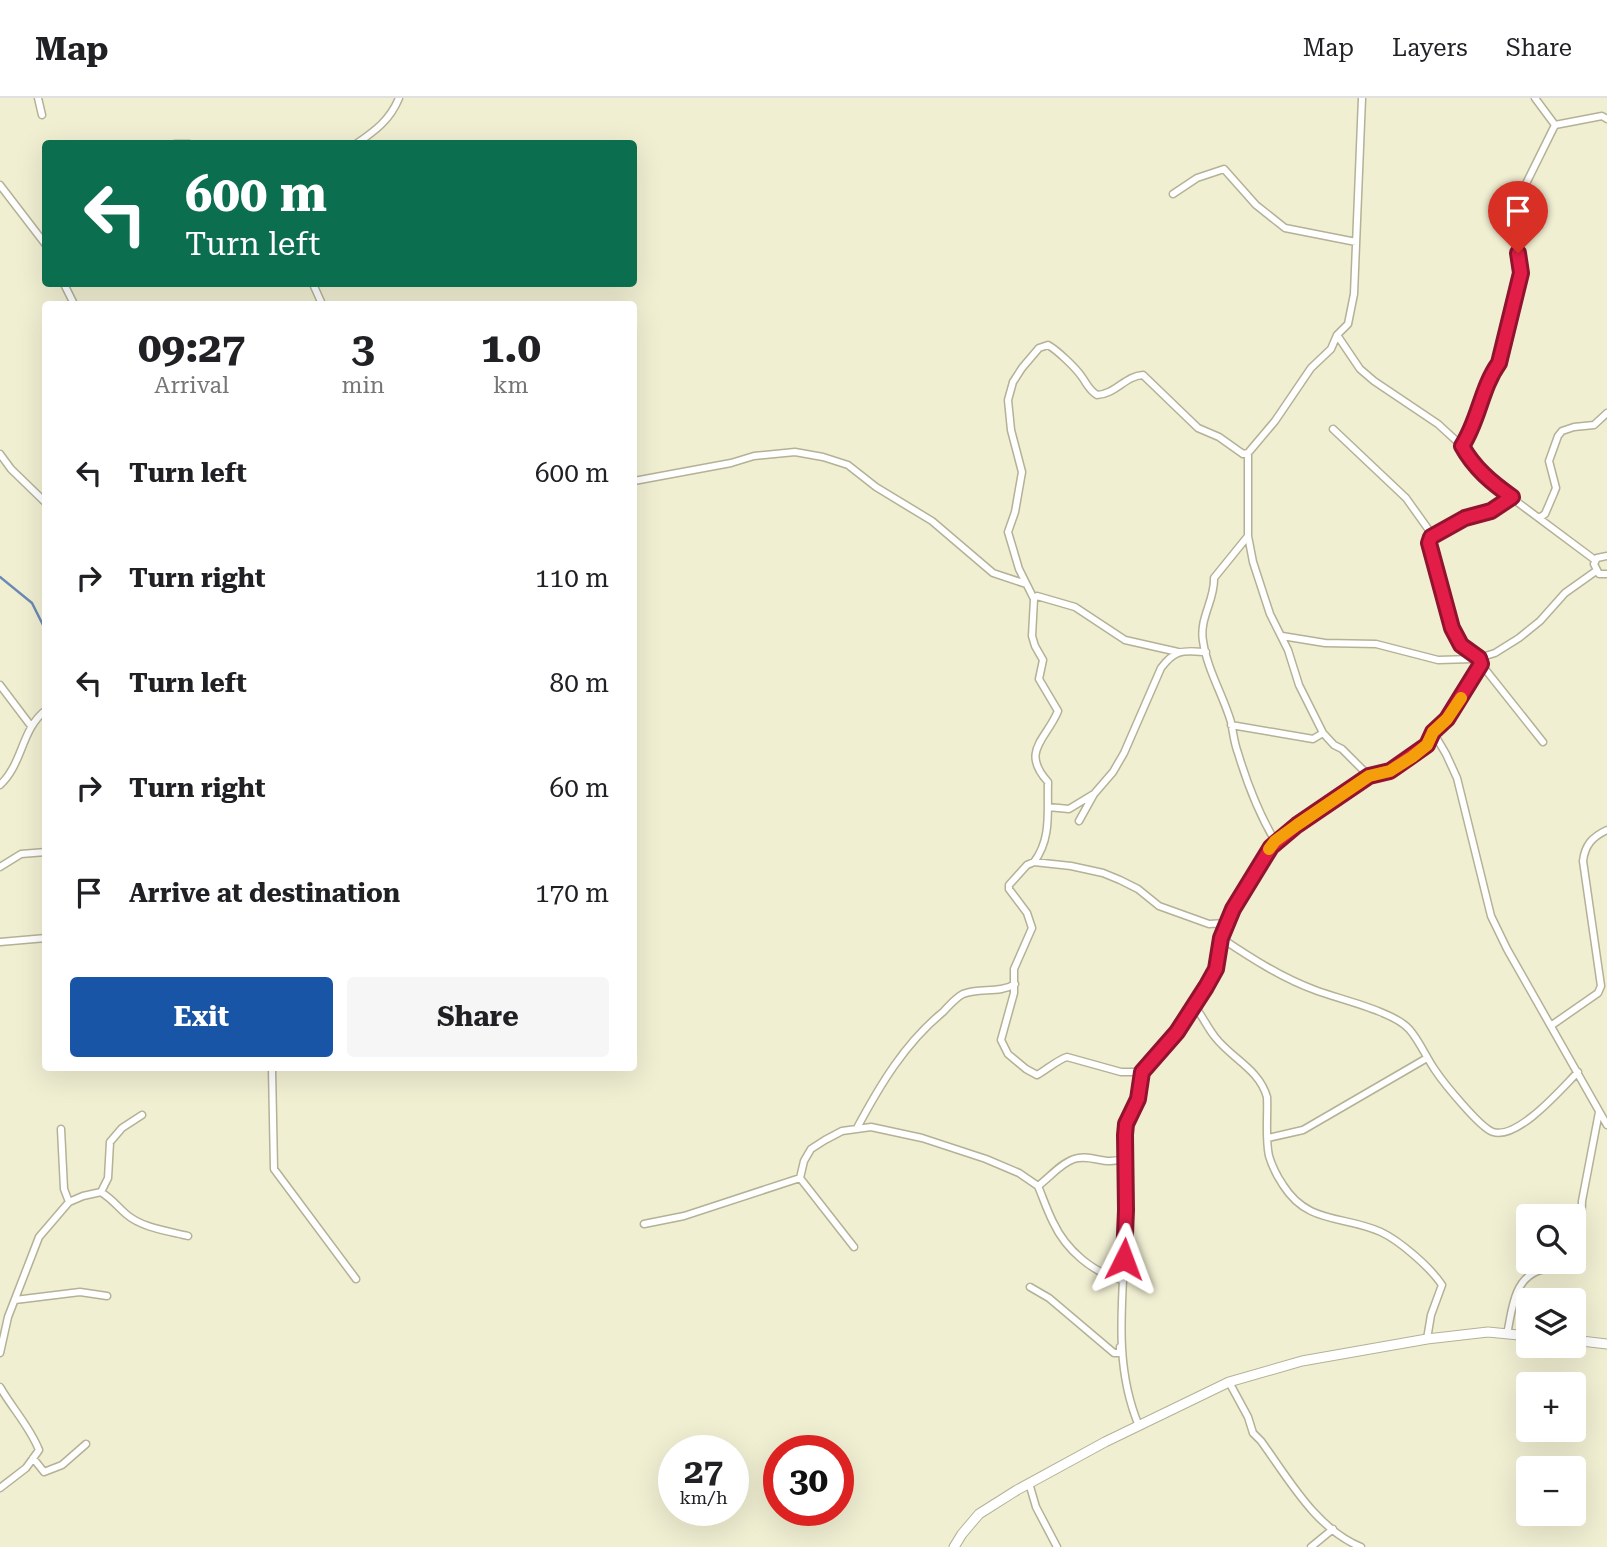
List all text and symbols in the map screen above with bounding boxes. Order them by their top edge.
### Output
text: Map [35,29,109,68]
text: Map [1303,34,1354,62]
text: Layers [1392,34,1468,62]
text: Share [1506,34,1572,62]
text: 600 m [185,166,327,223]
icon: left [70,168,161,259]
pin [1488,181,1548,253]
icon: arrive [1499,192,1537,230]
text: Turn left [185,225,320,263]
text: 09:27 [138,323,245,372]
text: 3 [351,323,375,372]
text: 1.0 [481,323,541,372]
text: Arrival [154,372,229,399]
text: min [341,372,385,399]
text: km [493,372,529,399]
icon: left [70,454,108,492]
text: Turn left [129,458,247,488]
text: 600 m [535,458,609,488]
icon: right [70,559,108,597]
text: Turn right [129,563,265,593]
text: 110 m [535,563,609,593]
icon: left [70,664,108,702]
text: Turn left [129,668,247,698]
text: 80 m [550,668,609,698]
icon: right [70,769,108,807]
text: Turn right [129,773,265,803]
text: 60 m [550,773,609,803]
icon: arrive [70,874,108,912]
text: Arrive at destination [129,878,400,908]
text: 170 m [535,878,609,908]
button: Exit [70,977,333,1057]
button: Share [347,977,609,1057]
map controls [1516,1204,1586,1526]
button: search [1516,1204,1586,1274]
position arrow [1087,1222,1161,1296]
button: layers [1516,1288,1586,1358]
button: + [1516,1372,1586,1442]
speed limit sign: 30 [763,1435,854,1526]
text: 27 [684,1451,723,1492]
button: − [1516,1456,1586,1526]
text: km/h [679,1487,728,1508]

